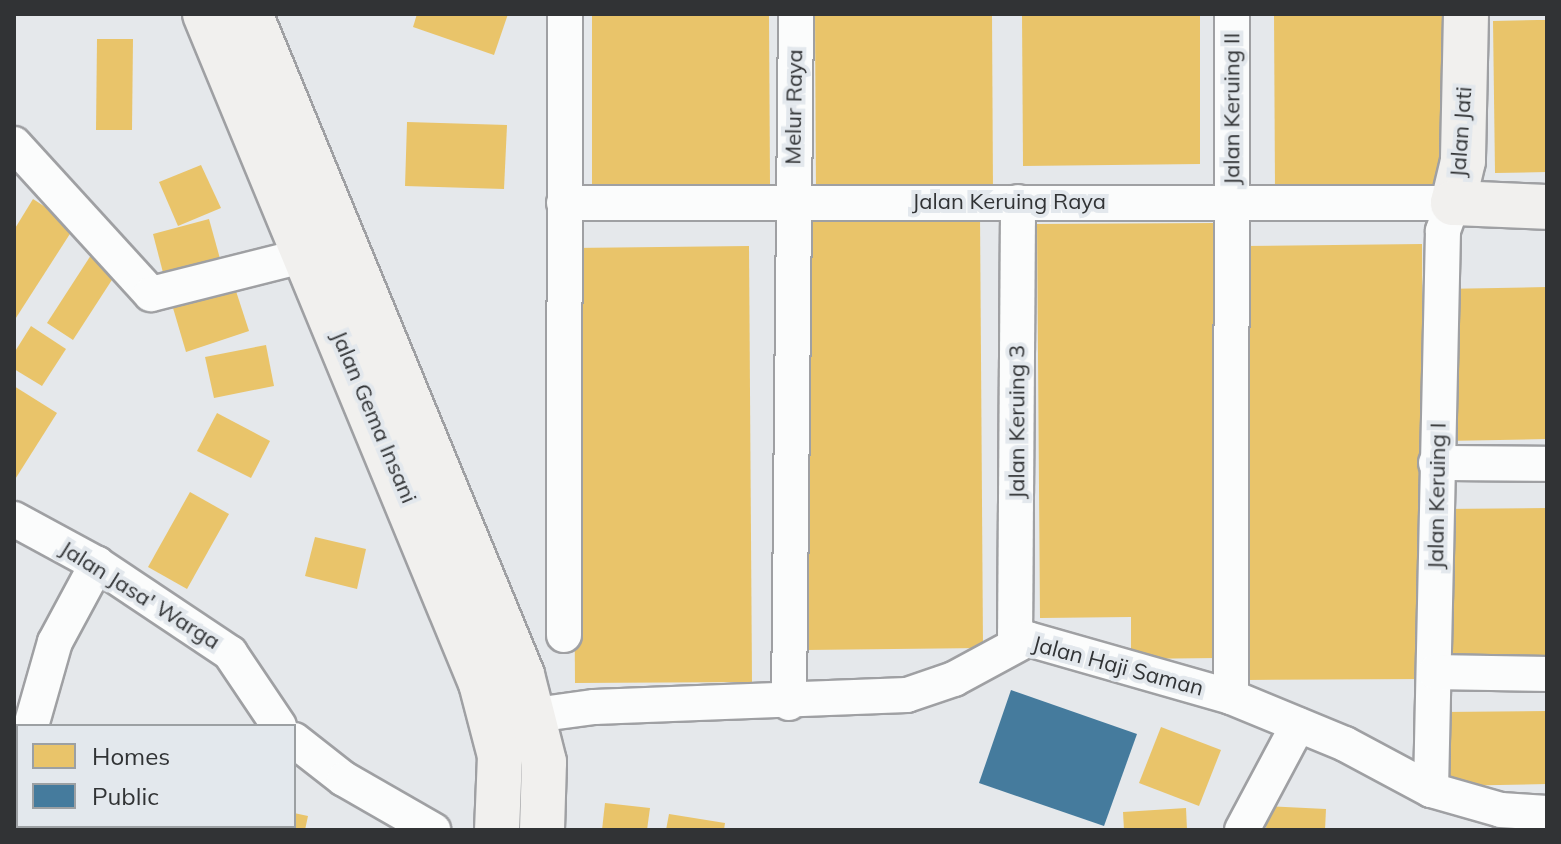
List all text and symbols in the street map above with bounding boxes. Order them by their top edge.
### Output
street label: Jalan Keruing II [1219,33,1245,185]
street label: Melur Raya [780,49,808,165]
street label: Jalan Jati [1445,86,1477,178]
street label: Jalan Keruing Raya [912,189,1106,215]
street label: Jalan Gema Insani [326,327,422,507]
street label: Jalan Keruing 3 [1004,345,1030,499]
street label: Jalan Keruing I [1423,422,1451,570]
street label: Jalan Jasa' Warga [55,535,225,655]
street label: Jalan Haji Saman [1030,630,1206,702]
legend [16,724,296,828]
text: Homes [92,741,170,771]
text: Public [92,781,159,811]

